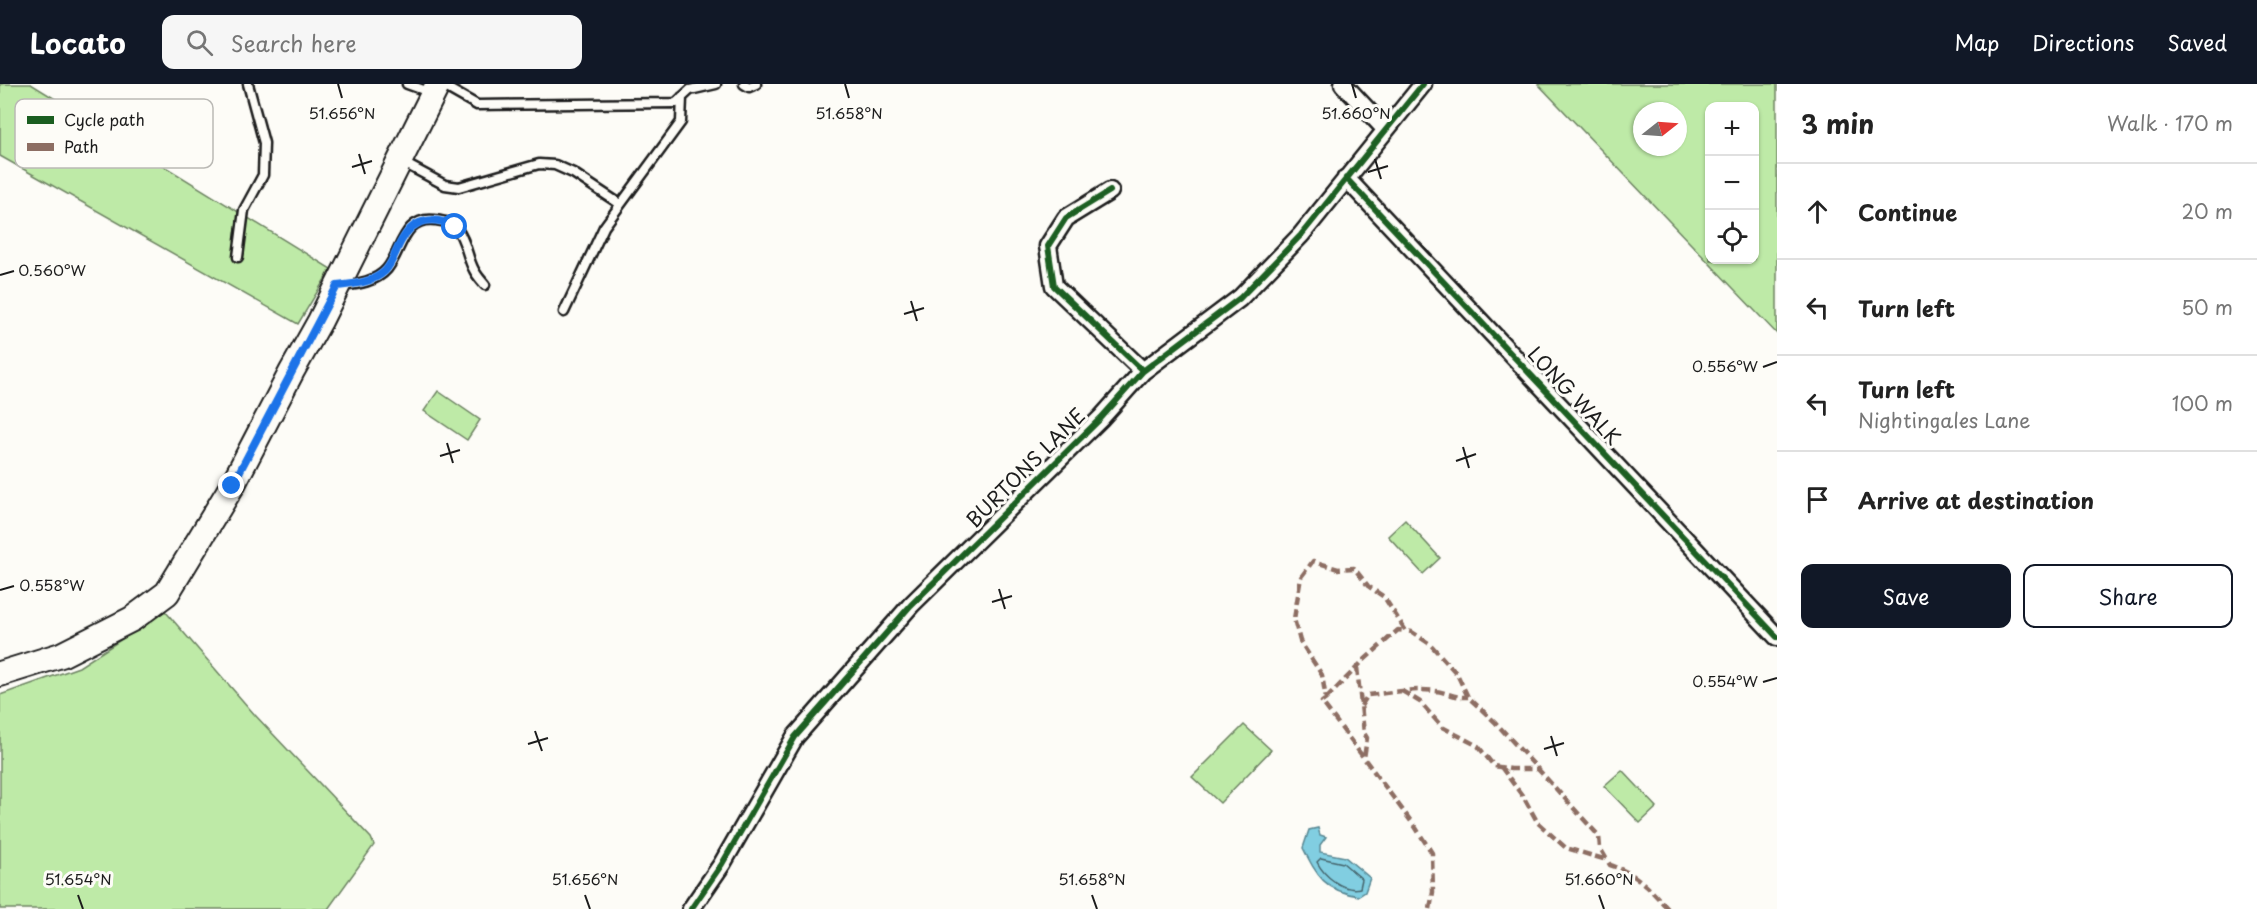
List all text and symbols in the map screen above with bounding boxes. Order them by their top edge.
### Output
search box [162,15,582,69]
text: Locato [30,21,126,64]
icon: search [183,26,216,59]
text: Search here [231,26,357,59]
text: Map [1954,26,1999,58]
text: Directions [2032,26,2134,58]
text: Saved [2167,26,2227,58]
legend [15,99,213,168]
text: 51.656°N [309,101,375,124]
text: 51.658°N [815,101,883,124]
text: 51.660°N [1321,101,1391,124]
north arrow [1633,102,1687,156]
map controls [1705,102,1759,264]
button: + [1705,102,1759,156]
text: 3 min [1801,104,1874,143]
text: Cycle path [64,107,145,131]
text: Walk · 170 m [2107,108,2233,138]
text: Path [64,134,99,158]
button: − [1705,156,1759,210]
icon: ahead [1801,195,1834,228]
text: Continue [1858,195,1957,228]
text: 20 m [2181,196,2233,226]
button: locate [1705,210,1759,264]
route start [441,213,467,239]
text: 0.560°W [18,258,86,281]
icon: left [1801,291,1834,324]
text: Turn left [1858,291,1955,324]
text: 50 m [2181,292,2233,322]
street label: LONG WALK [1521,339,1628,451]
text: 0.556°W [1692,354,1759,377]
text: Turn left [1858,372,1955,405]
icon: left [1801,387,1834,420]
text: 100 m [2172,388,2233,418]
street label: BURTONS LANE [959,401,1092,534]
text: Nightingales Lane [1858,405,2031,435]
route end [218,472,244,498]
icon: arrive [1801,483,1834,516]
text: Arrive at destination [1858,483,2094,516]
button: Save [1801,564,2011,628]
button: Share [2023,564,2233,628]
text: 0.558°W [19,573,85,596]
text: 0.554°W [1692,669,1758,692]
text: 51.654°N [44,867,112,890]
text: 51.656°N [552,867,618,890]
text: 51.658°N [1058,867,1126,890]
text: 51.660°N [1564,867,1634,890]

